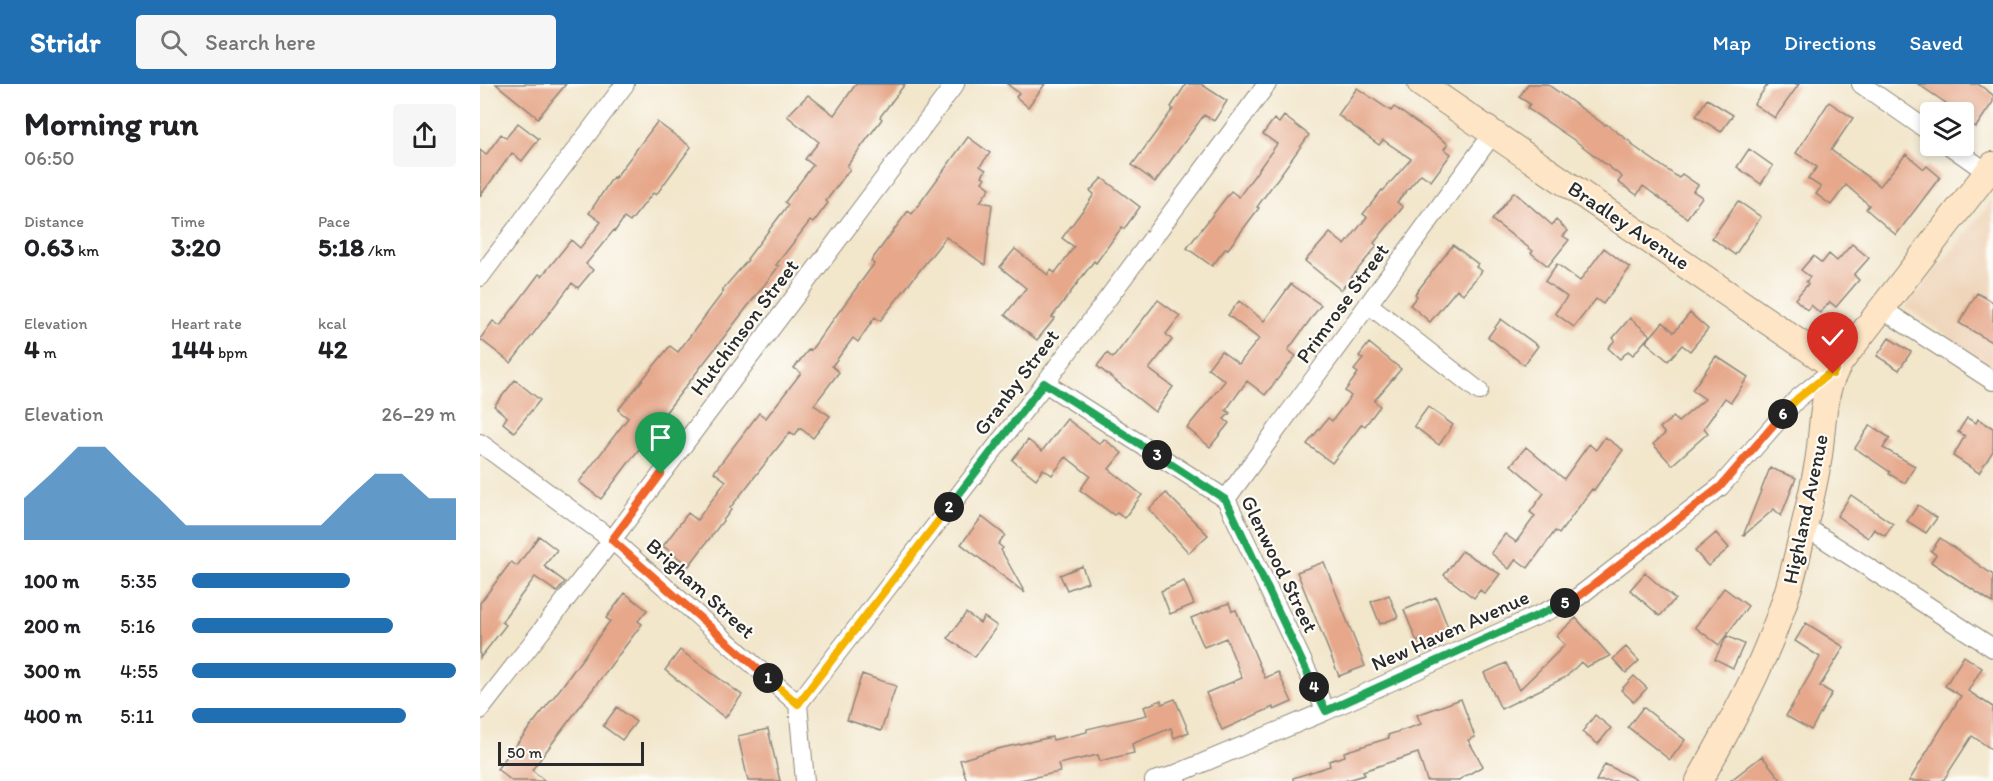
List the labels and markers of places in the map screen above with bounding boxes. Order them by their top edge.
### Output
pin [1807,312,1858,374]
pin: 6 [1768,399,1798,429]
pin [635,412,686,474]
pin: 3 [1142,440,1172,470]
pin: 2 [934,492,964,522]
pin: 5 [1550,588,1580,618]
pin: 1 [753,663,783,693]
pin: 4 [1299,672,1329,702]

